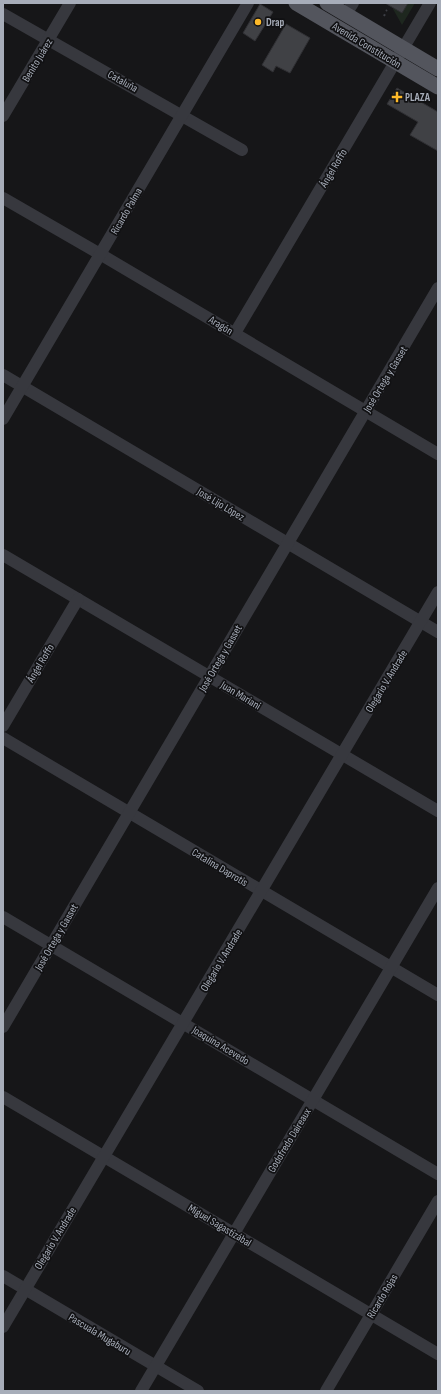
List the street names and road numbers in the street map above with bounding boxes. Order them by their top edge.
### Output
street label: Avenida Constitución [329,19,404,71]
street label: Benito Juárez [19,36,55,84]
street label: Cataluña [105,68,140,95]
street label: Ángel Roffo [316,146,350,191]
street label: Ricardo Palma [108,186,145,237]
street label: Aragón [205,313,235,338]
street label: José Ortega y Gasset [360,343,411,416]
street label: José Lijo López [194,485,247,524]
street label: José Ortega y Gasset [196,622,245,695]
street label: Ángel Roffo [23,641,57,686]
street label: Olegario V. Andrade [363,648,410,715]
street label: Juan Mariani [217,678,263,712]
street label: Catalina Daprotis [189,846,250,889]
street label: José Ortega y Gasset [32,901,81,974]
street label: Olegario V. Andrade [198,927,245,994]
street label: Joaquina Acevedo [189,1023,252,1068]
street label: Godofredo Daireaux [265,1106,314,1175]
street label: Miguel Sagastizábal [186,1201,254,1249]
street label: Olegario V. Andrade [32,1205,79,1272]
street label: Ricardo Rojas [364,1272,401,1321]
street label: Pascuala Mugaburu [66,1311,134,1358]

